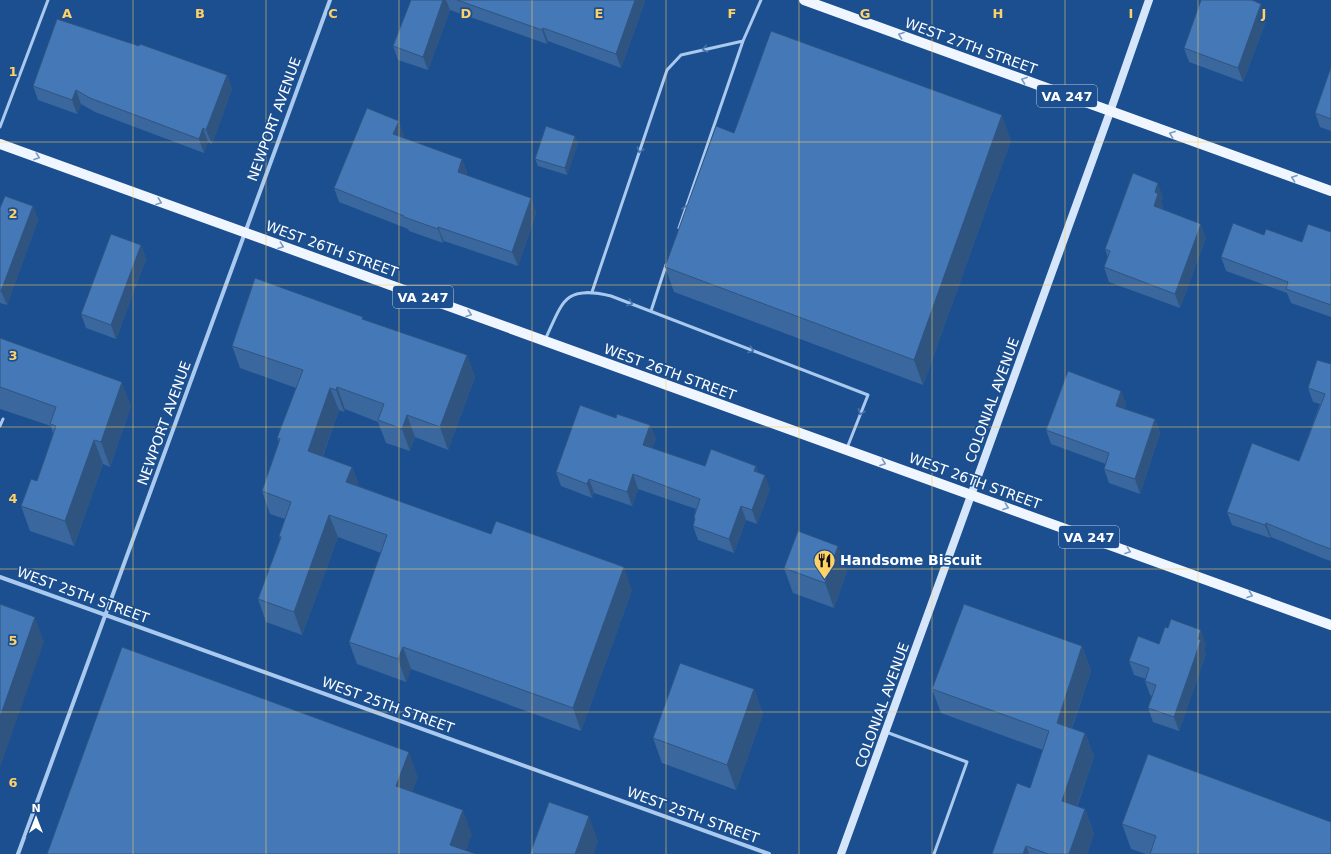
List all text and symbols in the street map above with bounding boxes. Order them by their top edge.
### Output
text: A [62,6,72,21]
text: B [195,6,205,21]
text: C [328,6,338,21]
text: D [461,6,472,21]
text: E [595,6,603,21]
text: F [728,6,736,21]
text: G [860,6,870,21]
text: I [1129,6,1133,21]
text: J [1261,6,1266,21]
street label: WEST 27TH STREET [903,14,1039,78]
one-way arrow [898,32,905,40]
one-way arrow [702,45,708,53]
street label: NEWPORT AVENUE [244,55,304,183]
text: 1 [8,64,18,79]
one-way arrow [1020,76,1027,85]
road number: VA 247 [1037,85,1097,107]
one-way arrow [1169,130,1176,139]
one-way arrow [636,146,645,153]
one-way arrow [33,153,40,161]
one-way arrow [1291,174,1298,183]
one-way arrow [155,197,162,205]
one-way arrow [681,204,690,211]
text: 2 [8,206,18,221]
street label: WEST 26TH STREET [264,218,401,280]
one-way arrow [278,241,285,249]
road number: VA 247 [393,286,453,308]
one-way arrow [626,298,633,306]
one-way arrow [466,309,473,317]
street label: COLONIAL AVENUE [962,335,1022,465]
street label: WEST 26TH STREET [602,341,739,403]
one-way arrow [748,345,755,353]
text: 3 [8,348,18,363]
street label: NEWPORT AVENUE [134,359,194,487]
one-way arrow [858,409,866,416]
street label: WEST 26TH STREET [907,450,1044,512]
one-way arrow [880,459,887,467]
text: 4 [8,491,18,506]
one-way arrow [1002,502,1009,510]
road number: VA 247 [1059,526,1119,548]
restaurant icon: Handsome Biscuit [812,547,838,580]
one-way arrow [1124,547,1131,555]
place label: Handsome Biscuit [840,552,982,568]
street label: WEST 25TH STREET [15,564,152,626]
one-way arrow [1246,591,1253,599]
text: 5 [8,633,18,648]
street label: COLONIAL AVENUE [852,640,912,770]
street label: WEST 25TH STREET [320,674,457,736]
text: 6 [8,775,18,790]
street label: WEST 25TH STREET [625,784,762,846]
north arrow [16,798,56,838]
text: N [31,802,41,815]

